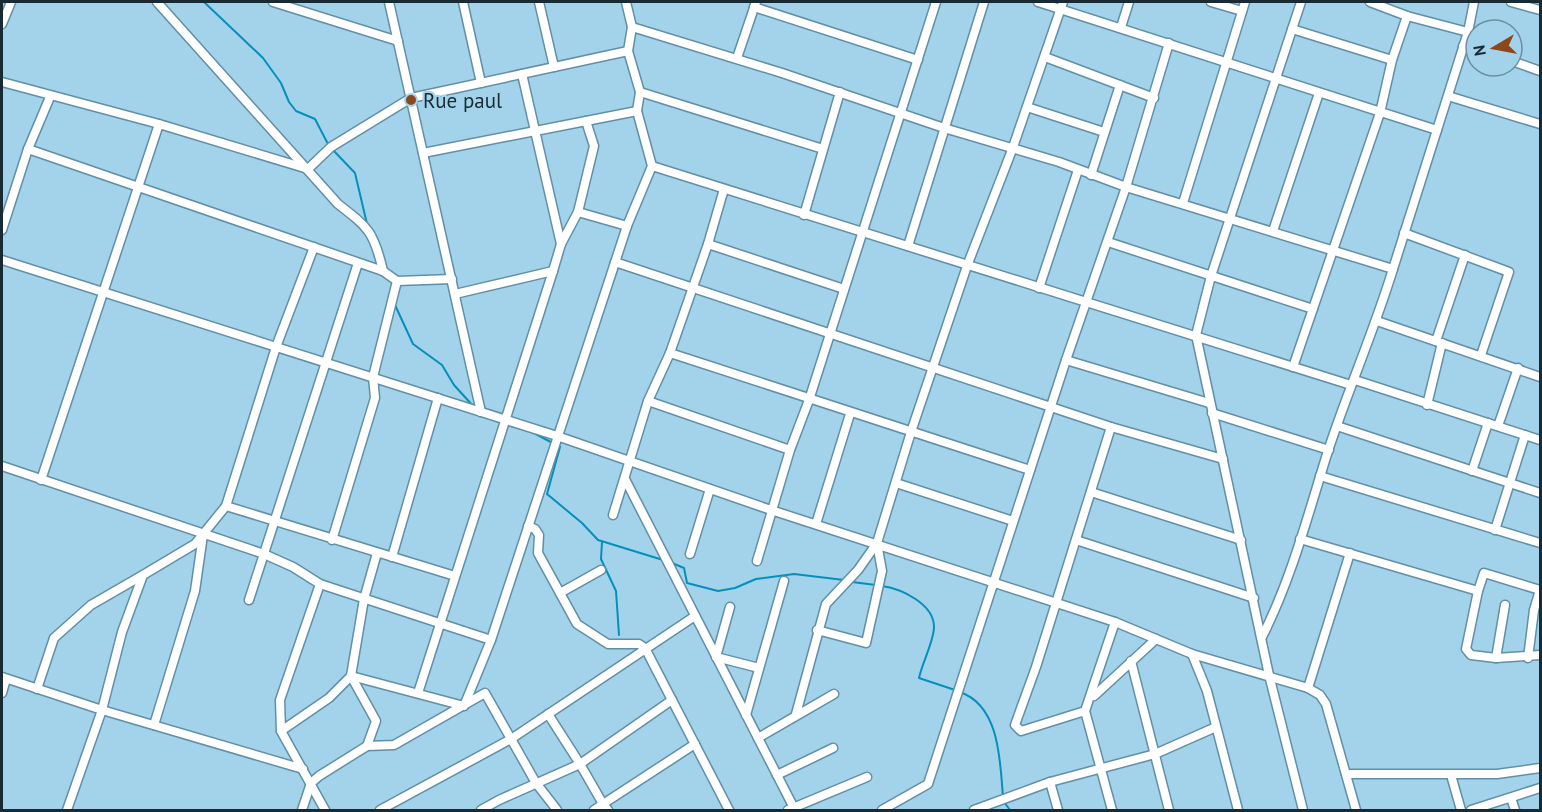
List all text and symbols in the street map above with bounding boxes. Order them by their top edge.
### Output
north arrow [1464,18,1524,78]
text: N [1468,44,1490,58]
place label: Rue paul [423,87,502,114]
marker: Rue paul [404,93,418,107]

